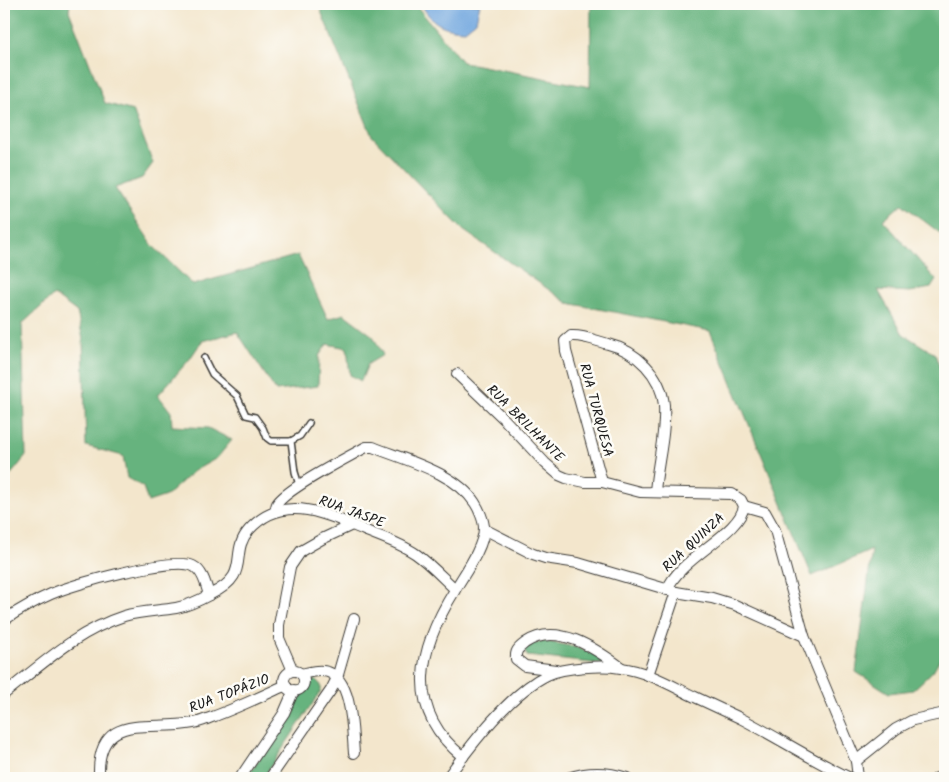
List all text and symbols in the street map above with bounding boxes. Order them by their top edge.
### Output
street label: RUA TURQUESA [573,361,619,460]
street label: RUA BRILHANTE [481,380,570,468]
street label: RUA JASPE [315,490,389,534]
street label: RUA QUINZA [657,508,730,578]
street label: RUA TOPÁZIO [186,668,273,719]

